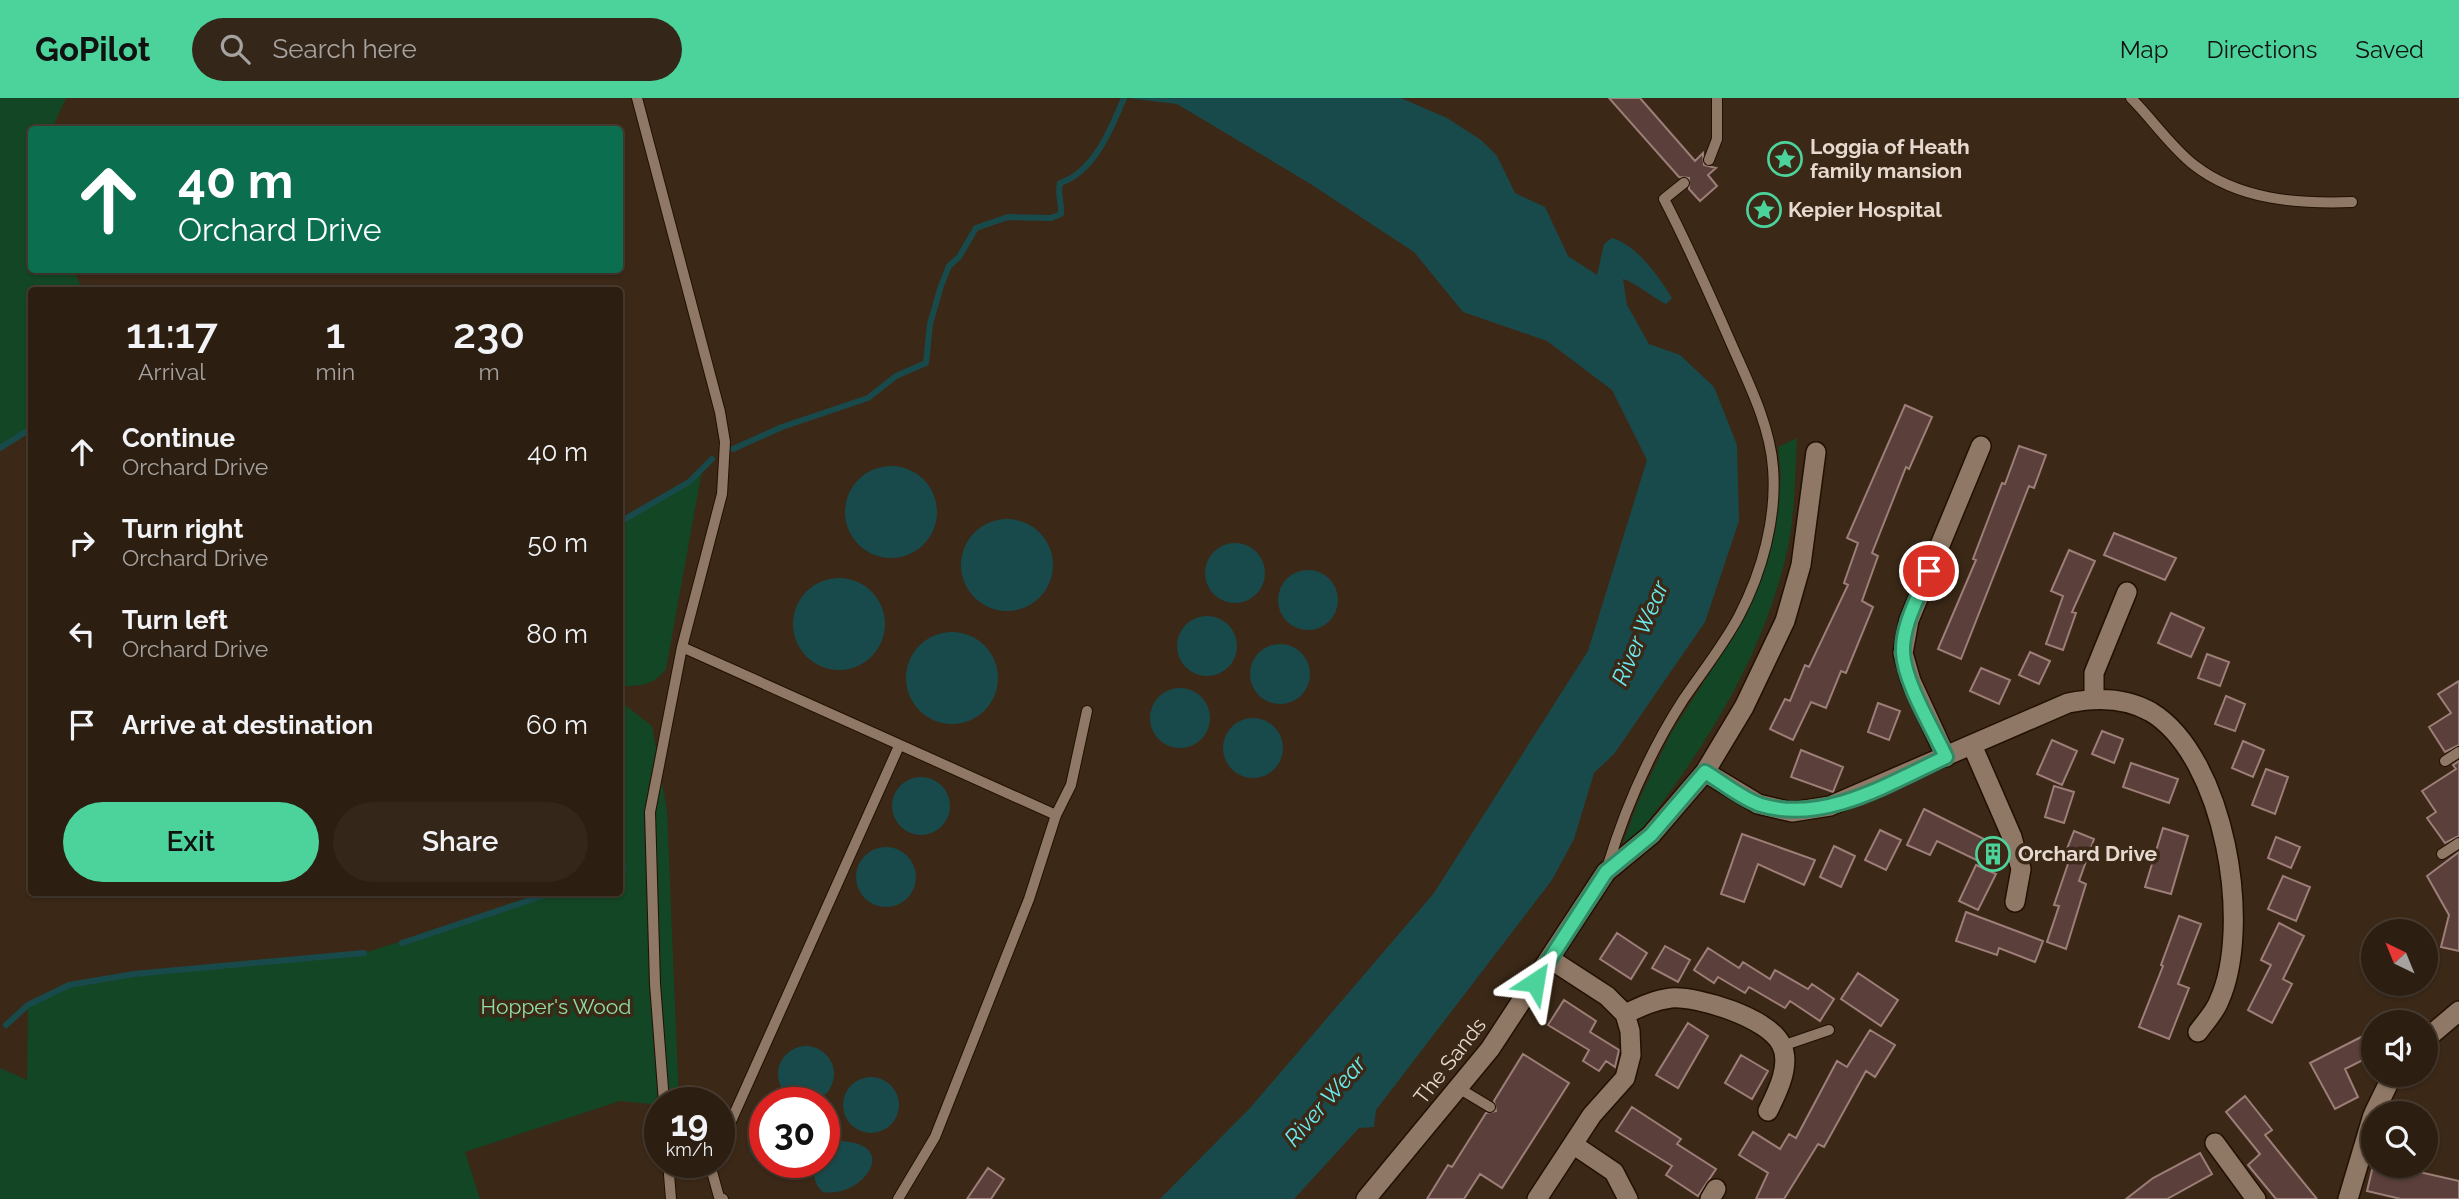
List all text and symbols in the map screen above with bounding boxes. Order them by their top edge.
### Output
search box [192,18,682,81]
text: GoPilot [35,30,150,69]
icon: search [216,30,254,68]
text: Search here [272,34,417,64]
text: Map [2120,35,2169,64]
text: Directions [2207,35,2317,64]
text: Saved [2355,35,2424,64]
place label: Loggia of Heath family mansion [1810,134,1970,183]
place icon: Loggia of Heath family mansion [1766,140,1804,178]
text: 40 m [178,152,293,209]
icon: ahead [63,154,154,245]
place icon: Kepier Hospital [1745,191,1783,229]
place label: Kepier Hospital [1788,197,1942,222]
text: Orchard Drive [178,211,382,248]
text: 11:17 [126,309,218,358]
text: 1 [325,309,345,358]
text: 230 [453,309,525,358]
text: Arrival [138,358,206,385]
text: min [316,358,355,385]
text: m [478,358,500,385]
text: Continue [122,423,235,453]
icon: ahead [63,433,101,471]
text: 40 m [527,437,588,467]
text: Orchard Drive [122,453,268,480]
text: Turn right [122,514,243,544]
icon: right [63,524,101,562]
text: 50 m [527,528,588,558]
pin [1899,541,1959,601]
text: Orchard Drive [122,544,268,571]
icon: arrive [1910,552,1948,590]
water label: River Wear [1606,576,1674,689]
text: Turn left [122,605,228,635]
icon: left [63,615,101,653]
text: 80 m [526,619,588,649]
text: Orchard Drive [122,635,268,662]
icon: arrive [63,706,101,744]
text: Arrive at destination [122,710,373,740]
text: 60 m [526,710,588,740]
button: Exit [63,802,319,882]
button: Share [333,802,588,882]
building icon: Orchard Drive [1974,835,2012,873]
place label: Orchard Drive [2018,841,2158,866]
north arrow [2361,919,2438,996]
map controls [2361,919,2438,1178]
position arrow [1498,945,1572,1019]
park label: Hopper's Wood [481,994,631,1019]
button: sound [2361,1010,2438,1087]
street label: The Sands [1408,1013,1491,1109]
water label: River Wear [1278,1049,1372,1151]
speed limit sign: 30 [749,1087,840,1178]
button: search [2361,1101,2438,1178]
text: 19 [671,1103,708,1144]
text: km/h [666,1139,713,1160]

